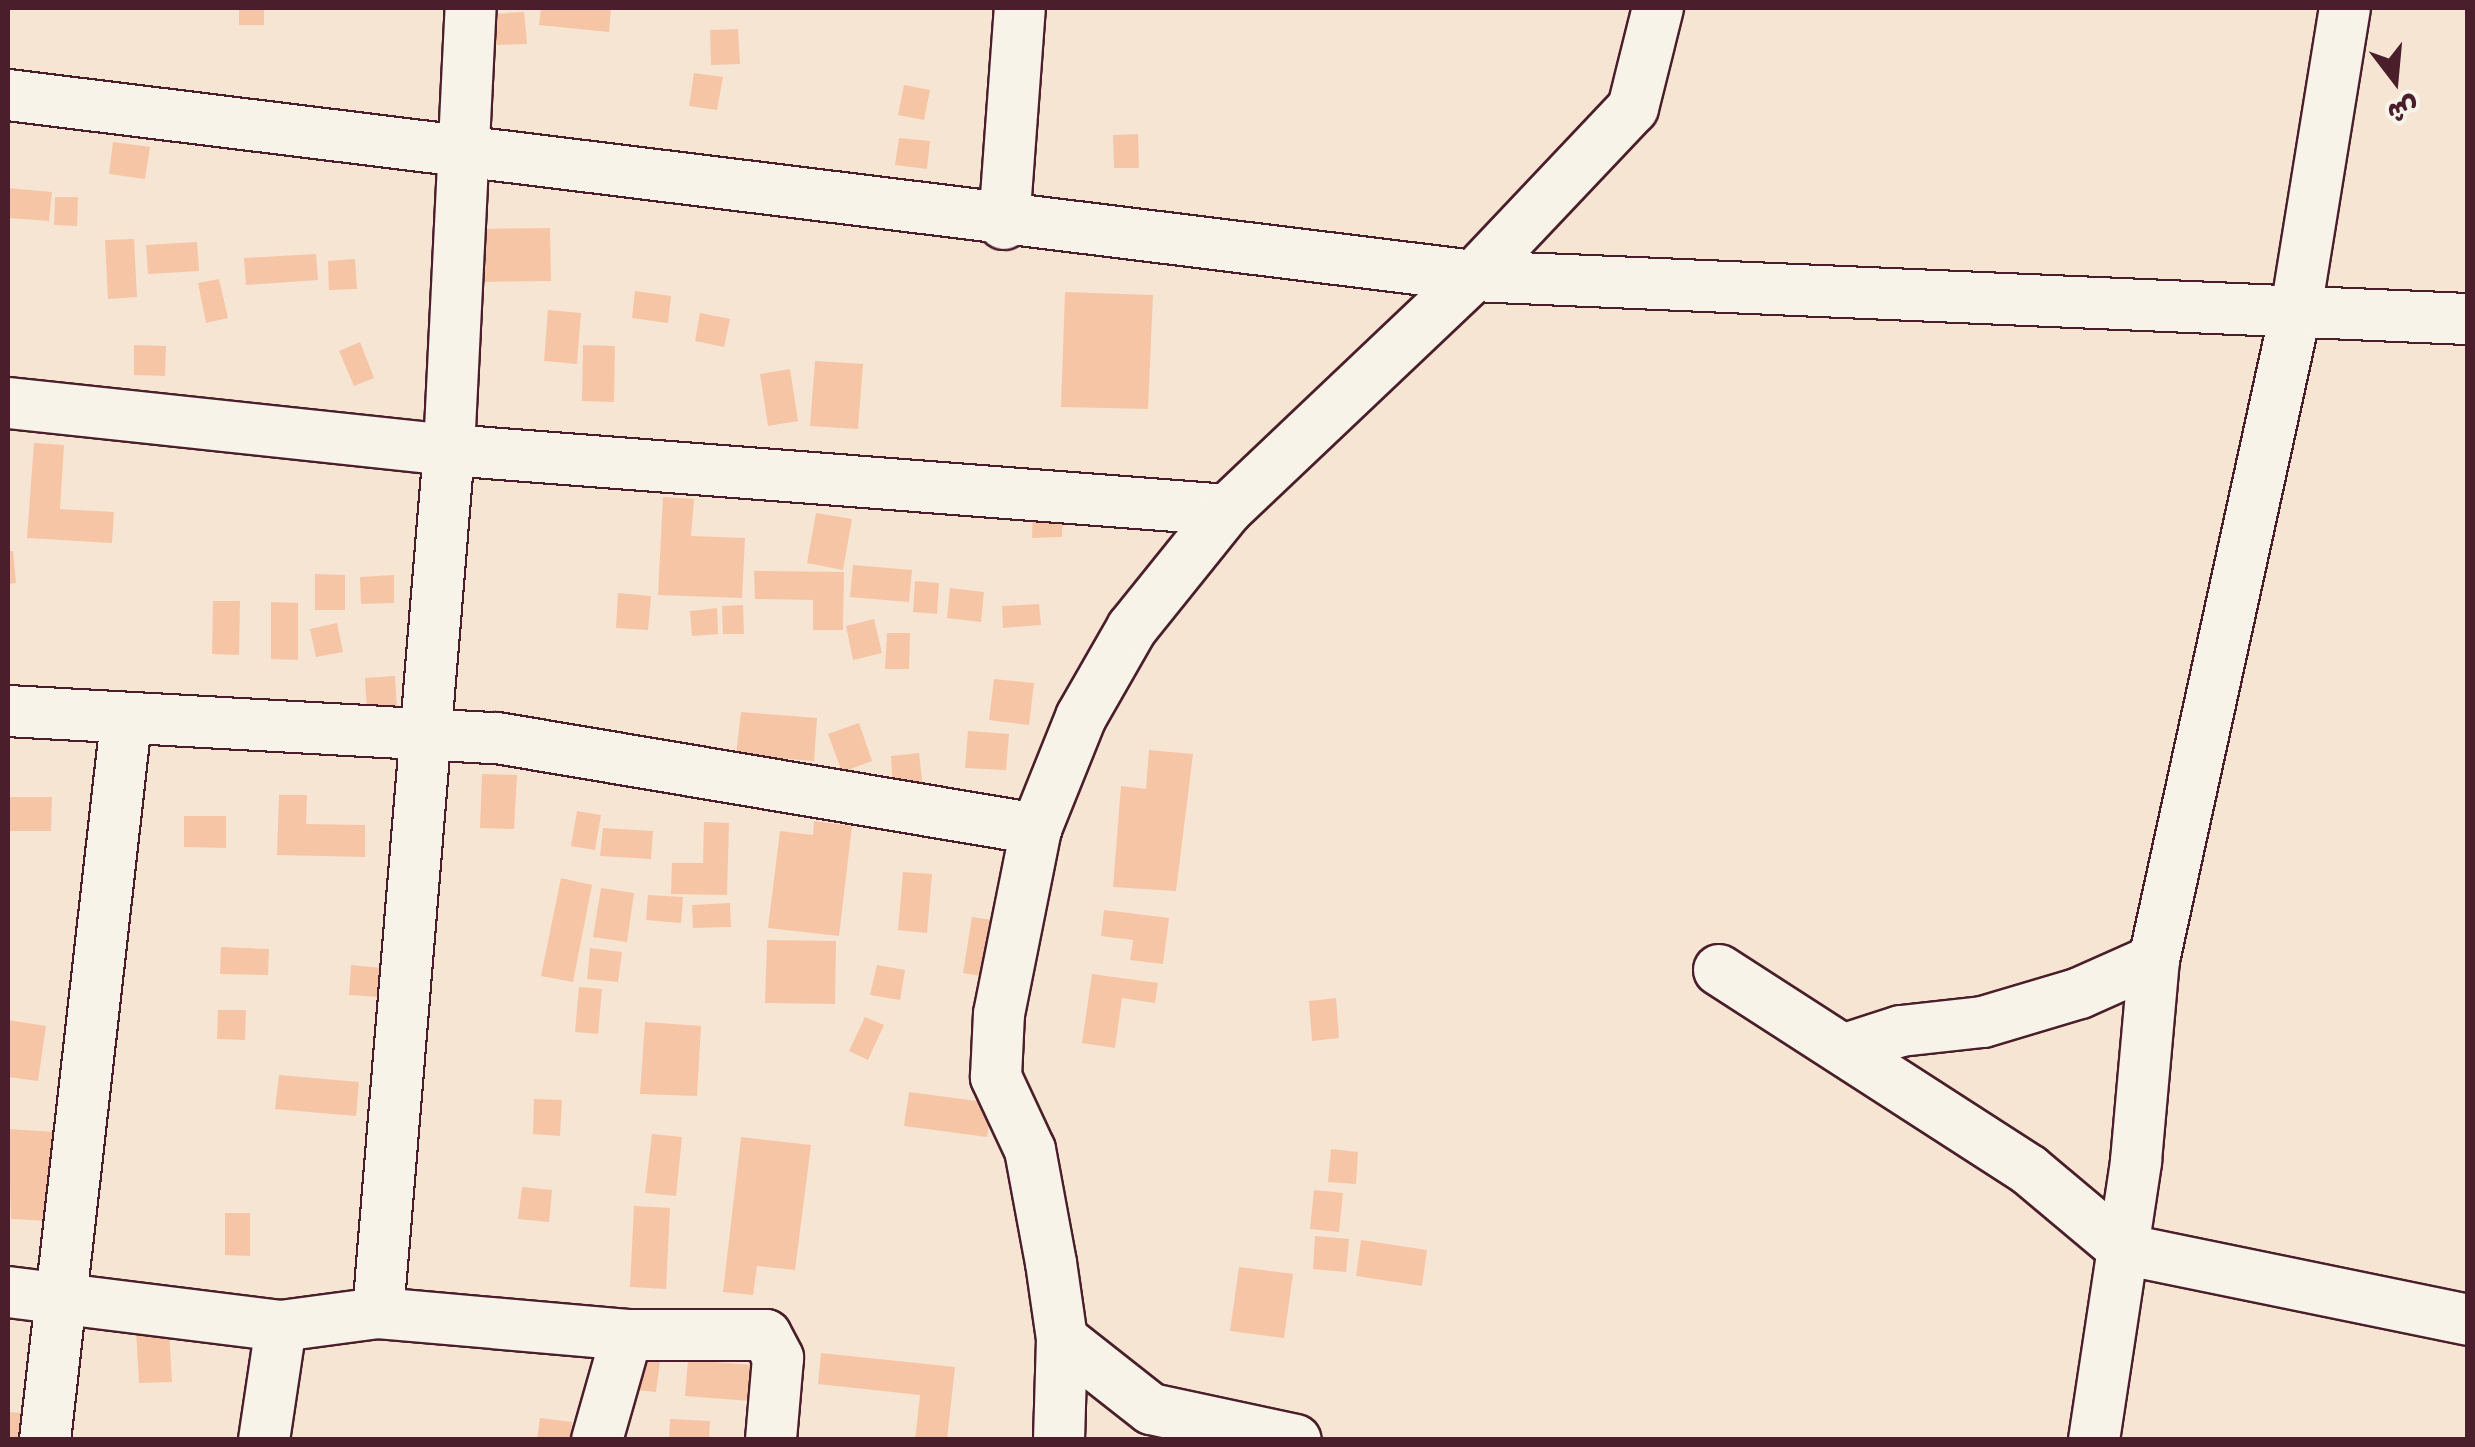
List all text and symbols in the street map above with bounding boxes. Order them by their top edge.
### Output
north arrow [2345,30,2445,130]
text: ش [2383,86,2424,132]

